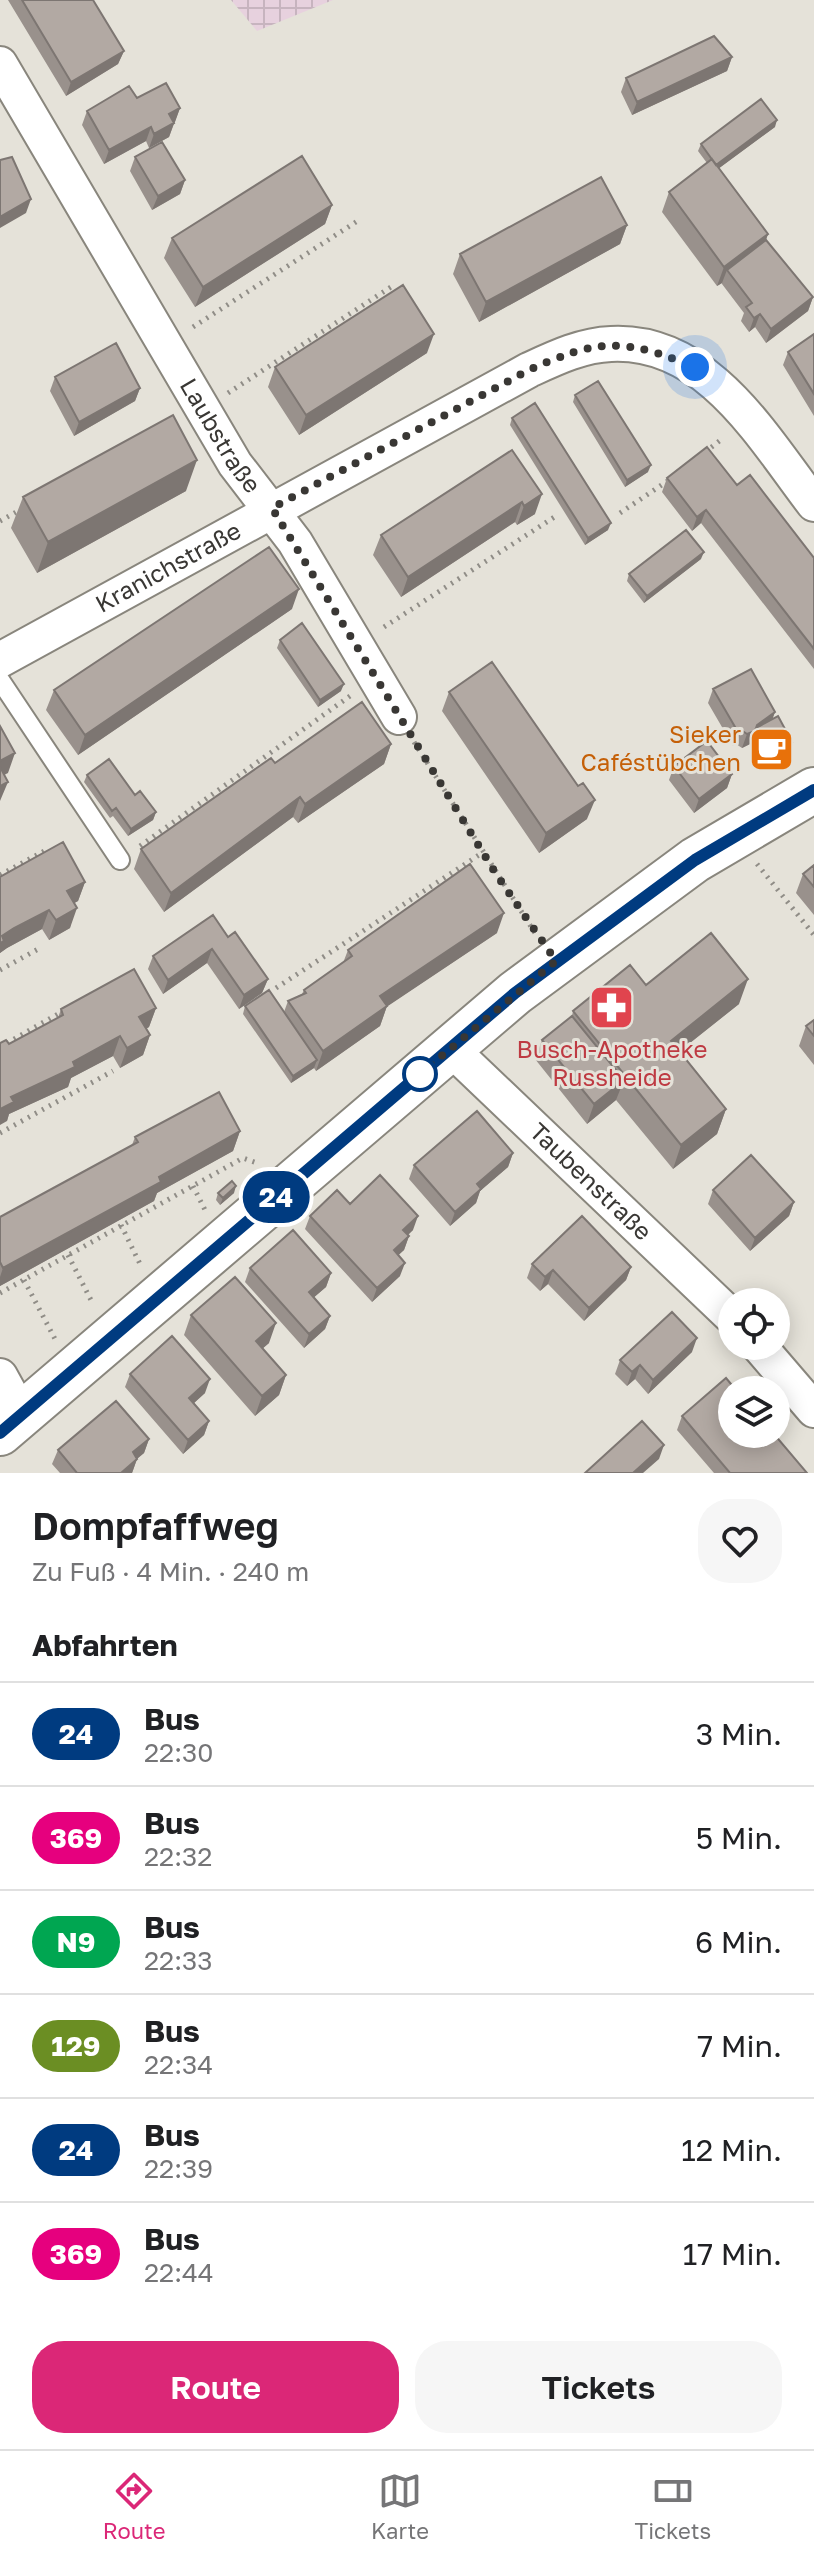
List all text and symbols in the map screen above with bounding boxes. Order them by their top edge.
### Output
your location [675,347,715,387]
street label: Laubstraße [175,372,268,498]
street label: Kranichstraße [90,515,245,618]
place label: Sieker Caféstübchen [581,719,741,776]
cafe icon: Sieker Caféstübchen [748,725,796,773]
pharmacy icon: Busch-Apotheke Russheide [588,984,636,1032]
place label: Busch-Apotheke Russheide [517,1034,707,1091]
unlabelled marker [403,1057,437,1091]
street label: Taubenstraße [525,1116,658,1246]
line badge: 24 [240,1171,312,1223]
text: 24 [259,1180,293,1213]
map controls [718,1288,790,1448]
button: locate [718,1288,790,1360]
button: layers [718,1376,790,1448]
button: heart [698,1499,782,1583]
text: Dompfaffweg [32,1503,279,1548]
text: Zu Fuß · 4 Min. · 240 m [32,1556,309,1587]
text: Abfahrten [32,1627,178,1663]
text: Bus [144,1701,200,1737]
text: 3 Min. [696,1716,782,1752]
text: 24 [59,1717,93,1750]
text: 22:30 [144,1737,213,1768]
text: Bus [144,1805,200,1841]
text: 5 Min. [696,1820,782,1856]
text: 369 [50,1821,102,1854]
text: 22:32 [144,1841,212,1872]
text: Bus [144,1909,200,1945]
text: 6 Min. [695,1924,782,1960]
text: N9 [56,1925,96,1958]
text: 22:33 [144,1945,212,1976]
text: Bus [144,2013,200,2049]
text: 7 Min. [697,2028,782,2064]
text: 129 [51,2029,101,2062]
text: 22:34 [144,2049,213,2080]
text: Bus [144,2117,200,2153]
text: 12 Min. [681,2132,782,2168]
text: 24 [59,2133,93,2166]
text: 22:39 [144,2153,213,2184]
text: Bus [144,2221,200,2257]
text: 17 Min. [683,2236,782,2272]
text: 369 [50,2237,102,2270]
text: 22:44 [144,2257,214,2288]
button: Route [32,2341,399,2433]
button: Tickets [415,2341,782,2433]
tab: Route [103,2469,166,2544]
tab: Karte [371,2469,429,2544]
tab: Tickets [635,2469,711,2544]

